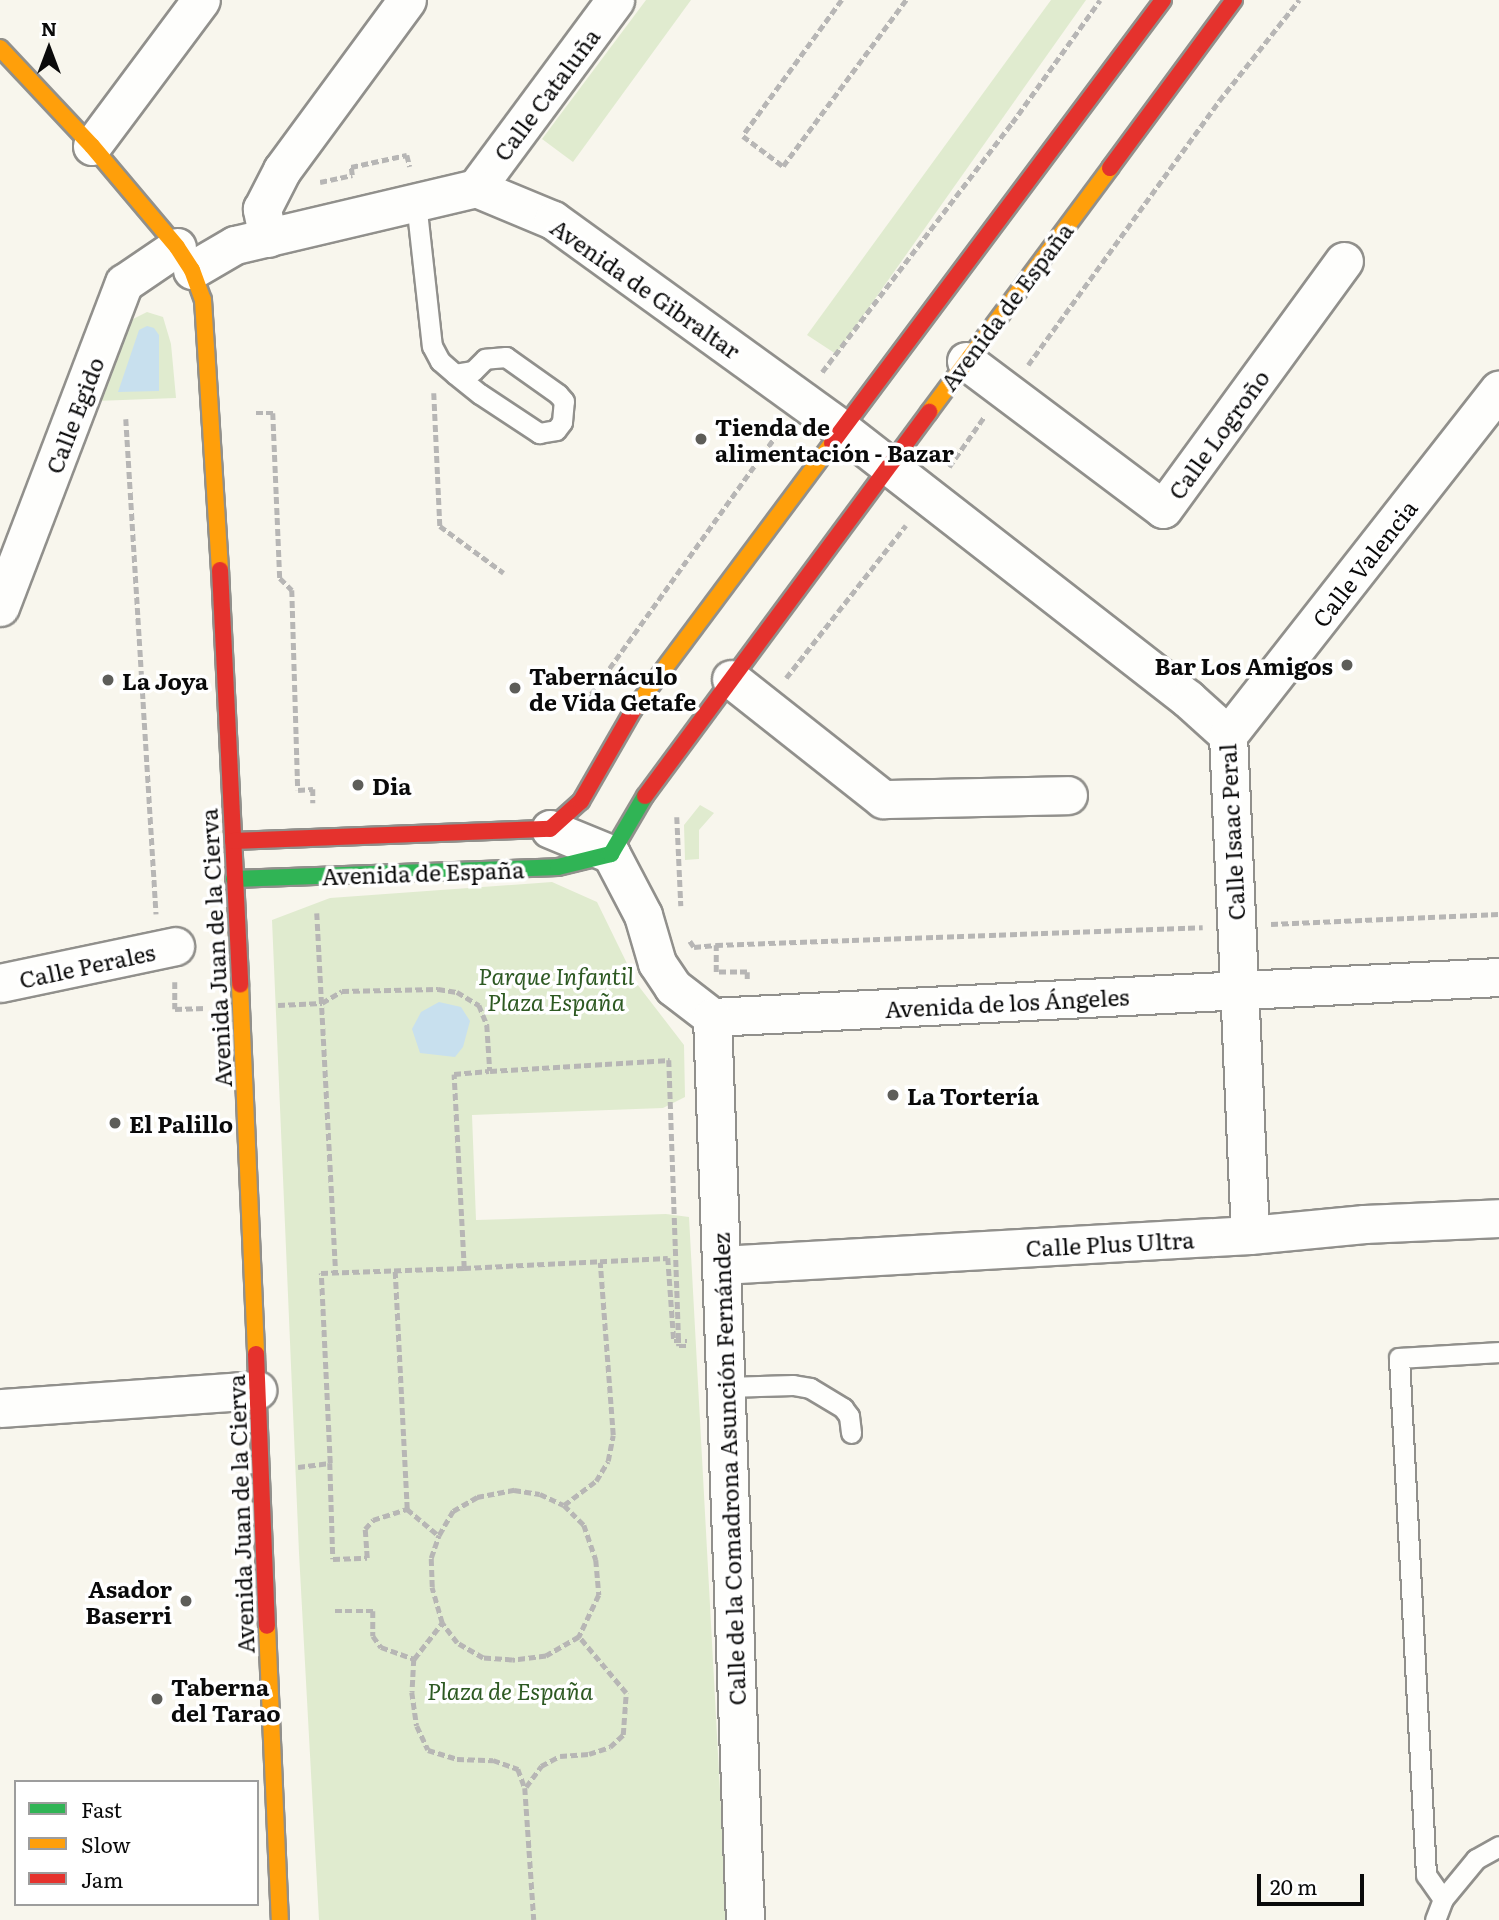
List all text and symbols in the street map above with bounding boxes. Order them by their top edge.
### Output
north arrow [14,14,84,84]
text: N [41,14,57,42]
street label: Calle Cataluña [487,22,605,166]
street label: Avenida de Gibraltar [546,212,746,364]
street label: Avenida de España [934,217,1078,395]
street label: Calle Egido [39,353,109,477]
street label: Calle Logroño [1162,364,1274,504]
place label: Tienda de alimentación - Bazar [715,412,954,466]
marker: Tienda de alimentación - Bazar [693,431,709,447]
street label: Calle Valencia [1306,494,1422,632]
place label: Bar Los Amigos [1155,651,1333,679]
marker: Bar Los Amigos [1339,657,1355,673]
place label: Tabernáculo de Vida Getafe [529,661,696,715]
place label: La Joya [122,666,208,694]
marker: La Joya [100,672,116,688]
marker: Tabernáculo de Vida Getafe [507,680,523,696]
street label: Calle Isaac Peral [1213,743,1249,921]
place label: Dia [372,771,412,799]
marker: Dia [350,777,366,793]
street label: Avenida Juan de la Cierva [194,808,236,1088]
street label: Avenida de España [321,855,525,889]
street label: Calle Perales [17,937,157,993]
park label: Parque Infantil Plaza España [478,961,634,1015]
street label: Avenida de los Ángeles [884,982,1130,1022]
place label: La Tortería [907,1081,1039,1109]
marker: La Tortería [885,1087,901,1103]
place label: El Palillo [129,1109,233,1137]
marker: El Palillo [107,1115,123,1131]
street label: Calle Plus Ultra [1025,1225,1195,1261]
street label: Calle de la Comadrona Asunción Fernández [706,1232,750,1706]
street label: Avenida Juan de la Cierva [221,1374,259,1654]
place label: Asador Baserri [85,1574,172,1628]
marker: Asador Baserri [178,1593,194,1609]
place label: Taberna del Tarao [171,1672,281,1726]
park label: Plaza de España [427,1676,593,1704]
marker: Taberna del Tarao [149,1691,165,1707]
legend [14,1780,259,1906]
text: Fast [81,1793,122,1824]
text: Slow [81,1828,131,1859]
scale bar [1261,1860,1368,1904]
text: Jam [81,1863,123,1894]
text: 20 m [1270,1870,1317,1901]

